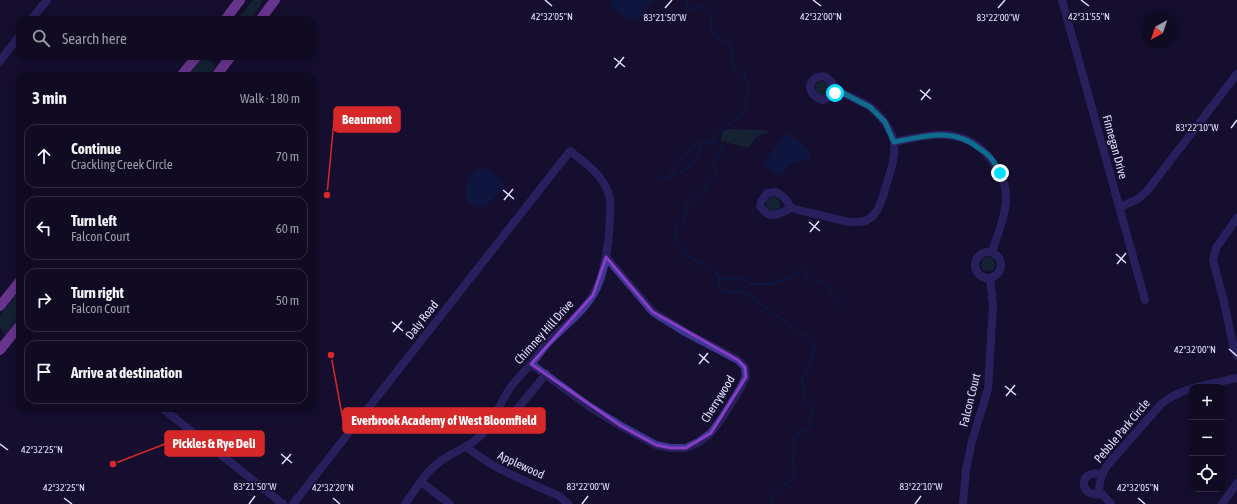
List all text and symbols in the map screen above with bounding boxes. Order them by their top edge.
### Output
text: 42°32'05"N [531,11,573,22]
text: 42°32'00"N [800,11,842,22]
text: 42°31'55"N [1068,11,1110,22]
text: 83°21'50"W [643,12,687,23]
text: 83°22'00"W [976,12,1020,23]
north arrow [1141,12,1177,48]
search box [16,16,316,60]
icon: search [30,27,52,49]
text: Search here [62,30,127,47]
route start [826,84,844,102]
text: 3 min [32,88,67,108]
text: Walk · 180 m [240,91,300,106]
callout: Beaumont [334,107,400,132]
text: Beaumont [342,112,392,127]
street label: Finnegan Drive [1100,113,1130,181]
text: 83°22'10"W [1175,122,1219,133]
text: Continue [71,140,121,157]
icon: ahead [33,145,55,167]
text: 70 m [276,149,299,164]
text: Crackling Creek Circle [71,157,173,172]
route end [991,164,1009,182]
text: Turn left [71,212,117,229]
icon: left [33,217,55,239]
text: 60 m [276,221,299,236]
text: Falcon Court [71,229,130,244]
text: Turn right [71,284,124,301]
icon: right [33,289,55,311]
text: 50 m [276,293,299,308]
street label: Chimney Hill Drive [512,297,576,367]
street label: Daly Road [403,298,441,342]
text: Falcon Court [71,301,130,316]
text: 42°32'00"N [1174,344,1216,355]
icon: arrive [33,361,55,383]
text: Arrive at destination [71,364,182,381]
street label: Falcon Court [957,371,984,428]
street label: Cherrywood [698,373,738,425]
map controls [1189,384,1225,492]
button: + [1189,384,1225,420]
street label: Pebble Park Circle [1091,396,1153,466]
callout: Everbrook Academy of West Bloomfield [343,408,545,433]
text: Everbrook Academy of West Bloomfield [351,413,537,428]
button: − [1189,420,1225,456]
callout: Pickles & Rye Deli [165,431,264,456]
text: Pickles & Rye Deli [173,436,255,451]
text: 42°32'25"N [21,444,63,455]
street label: Applewood [496,448,546,482]
button: locate [1189,456,1225,492]
text: 83°21'50"W [233,481,277,492]
text: 83°22'00"W [566,481,610,492]
text: 83°22'10"W [899,481,943,492]
text: 42°32'25"N [43,482,85,493]
text: 42°32'20"N [312,482,354,493]
text: 42°32'05"N [1117,482,1159,493]

